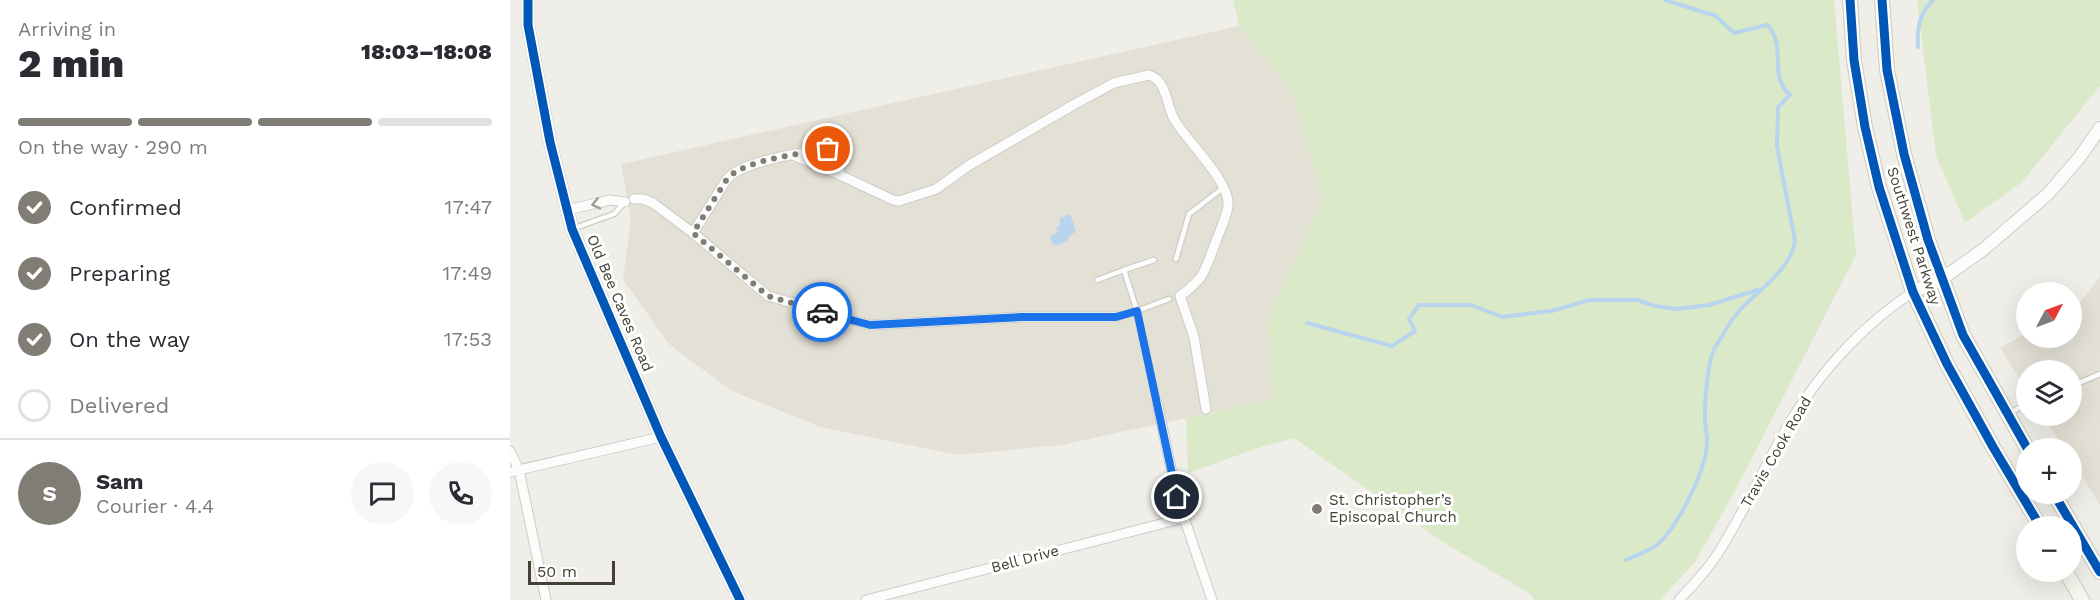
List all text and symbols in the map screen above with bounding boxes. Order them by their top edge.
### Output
text: Arriving in [18,17,116,41]
text: 18:03–18:08 [361,39,492,64]
text: 2 min [18,41,124,86]
pin [802,123,853,174]
icon: bag [811,132,844,165]
text: On the way · 290 m [18,135,208,159]
street label: Southwest Parkway [1883,165,1945,308]
icon: check [18,191,51,224]
text: Confirmed [69,195,182,220]
text: 17:47 [445,195,492,219]
one-way arrow [591,196,601,209]
street label: Old Bee Caves Road [583,232,657,374]
icon: check [18,257,51,290]
text: Preparing [69,261,170,286]
text: 17:49 [443,261,492,285]
courier [792,282,852,342]
north arrow [2016,282,2082,348]
map controls [2016,282,2082,582]
icon: car [806,296,839,329]
icon: check [18,323,51,356]
text: On the way [69,327,190,352]
text: 17:53 [444,327,492,351]
button: layers [2016,360,2082,426]
text: Delivered [69,393,169,418]
street label: Travis Cook Road [1737,393,1815,511]
button: + [2016,438,2082,504]
button: chat [351,462,414,525]
button: phone [429,462,492,525]
text: Sam [96,469,144,494]
pin [1151,471,1202,522]
icon: home [1160,480,1193,513]
text: S [42,481,57,506]
place label: St. Christopher’s Episcopal Church [1329,491,1457,526]
text: Courier · 4.4 [96,494,214,518]
marker: St. Christopher’s Episcopal Church [1310,502,1324,516]
button: − [2016,516,2082,582]
street label: Bell Drive [989,541,1061,577]
scale bar [528,558,615,586]
text: 50 m [537,562,577,581]

